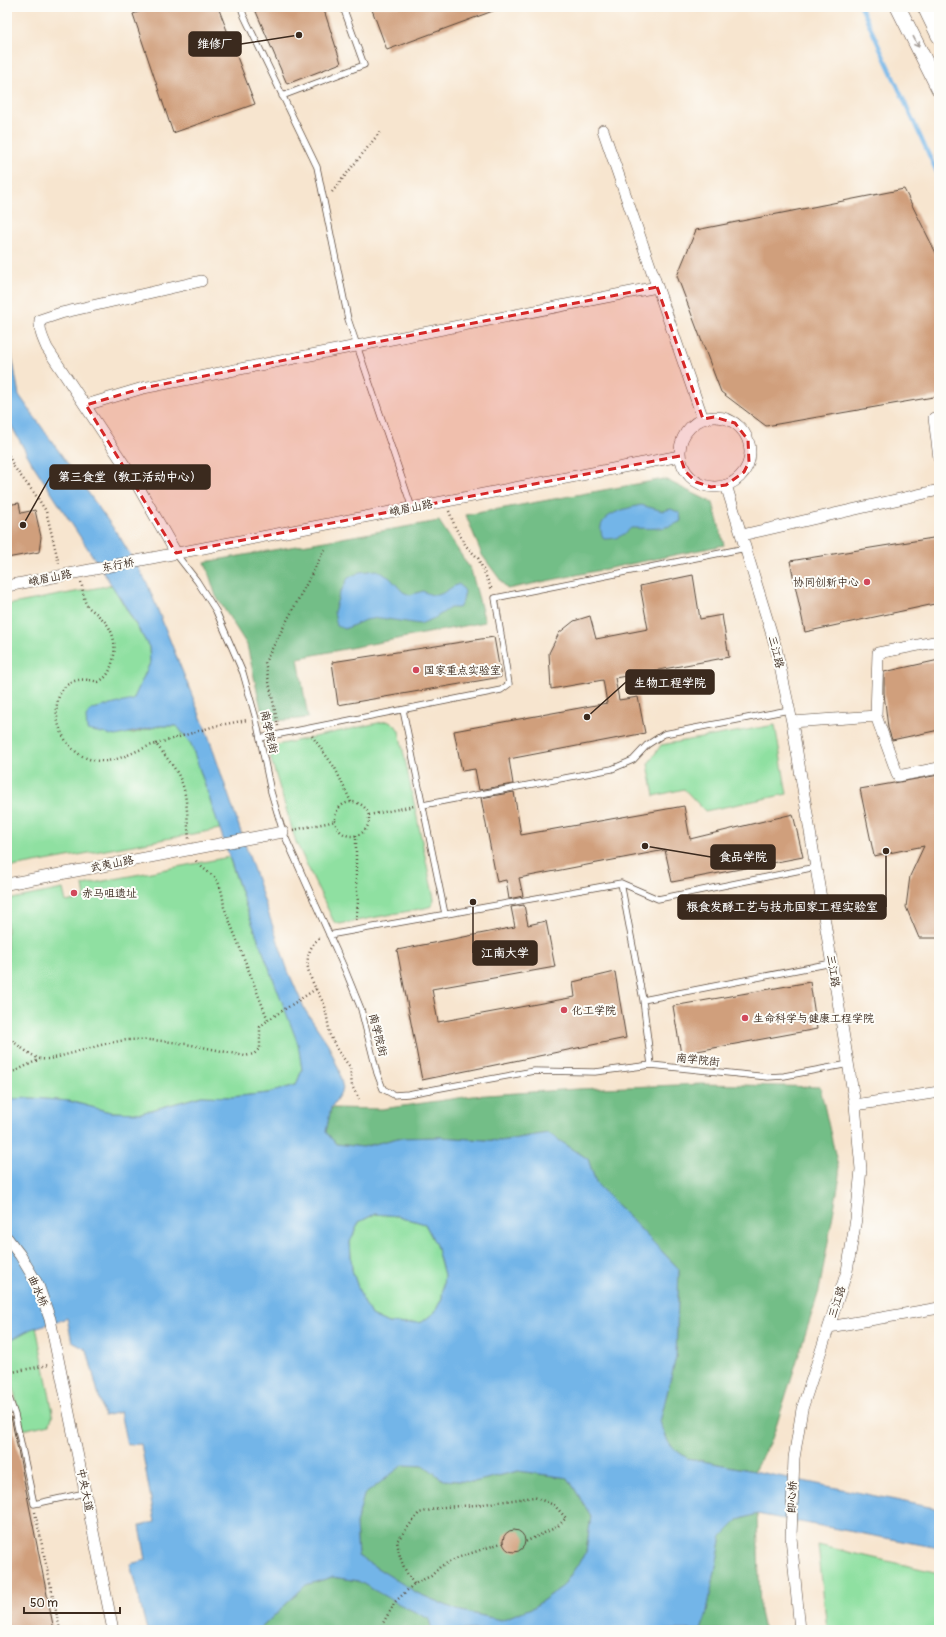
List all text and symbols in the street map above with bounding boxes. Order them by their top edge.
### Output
callout: 维修厂 [189,32,241,56]
one-way arrow [912,36,920,48]
text: 维修厂 [197,37,233,52]
callout: 第三食堂（教工活动中心） [50,465,210,489]
text: 第三食堂（教工活动中心） [58,470,202,485]
street label: 峨眉山路 [388,497,434,519]
street label: 东行桥 [101,555,135,575]
street label: 峨眉山路 [27,567,73,589]
place label: 协同创新中心 [793,576,859,589]
marker: 协同创新中心 [862,577,872,587]
street label: 三江路 [766,634,786,670]
place label: 国家重点实验室 [424,664,501,677]
marker: 国家重点实验室 [411,665,421,675]
callout: 生物工程学院 [626,670,714,694]
text: 生物工程学院 [634,676,706,691]
street label: 南学院街 [258,709,281,756]
callout: 食品学院 [711,845,775,869]
text: 食品学院 [719,850,767,865]
street label: 武夷山路 [89,853,135,875]
place label: 赤马咀遗址 [82,887,137,900]
marker: 赤马咀遗址 [69,888,79,898]
callout: 粮食发酵工艺与技术国家工程实验室 [678,895,886,919]
text: 粮食发酵工艺与技术国家工程实验室 [686,900,878,915]
callout: 江南大学 [473,941,537,965]
text: 江南大学 [481,946,529,961]
street label: 三江路 [824,954,842,988]
place label: 化工学院 [572,1004,616,1017]
marker: 化工学院 [559,1005,569,1015]
street label: 南学院街 [366,1012,390,1059]
place label: 生命科学与健康工程学院 [753,1012,874,1025]
marker: 生命科学与健康工程学院 [740,1013,750,1023]
street label: 南学院街 [675,1051,722,1069]
street label: 曲水桥 [25,1273,51,1309]
street label: 三江路 [826,1284,848,1320]
street label: 中央大道 [74,1467,96,1513]
street label: 即心桥 [785,1480,799,1514]
scale bar [24,1589,120,1615]
text: 50 m [30,1596,58,1611]

